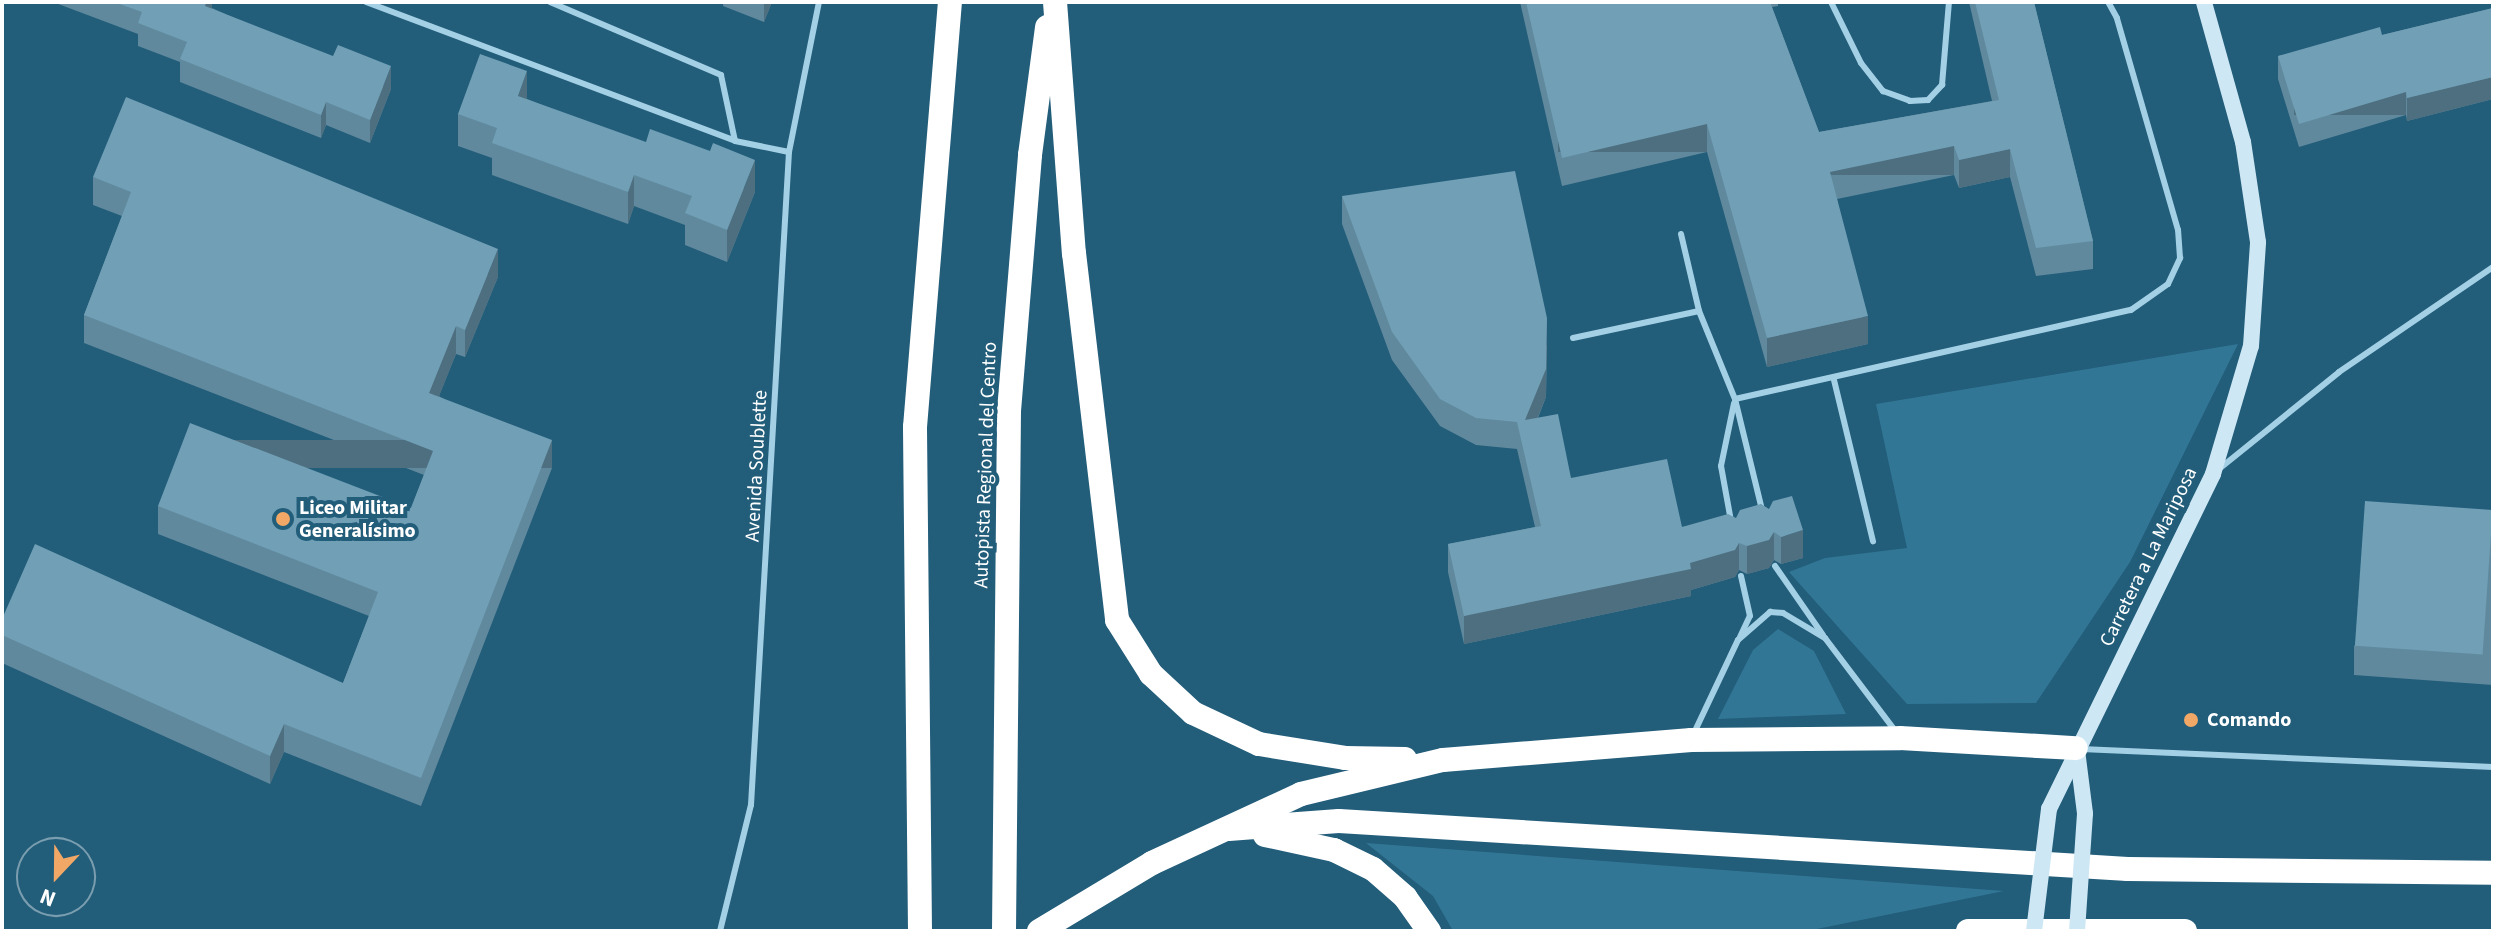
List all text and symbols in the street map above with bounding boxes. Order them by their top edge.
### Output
street label: Autopista Regional del Centro [970,341,1002,589]
street label: Avenida Soublette [741,389,773,543]
street label: Carretera a La Mariposa [2095,463,2203,651]
place label: Liceo Militar Generalísimo [299,496,416,543]
marker: Liceo Militar Generalísimo [274,510,292,528]
place label: Comando [2207,708,2291,732]
marker: Comando [2182,711,2200,729]
north arrow [16,837,96,917]
text: N [35,880,61,915]

